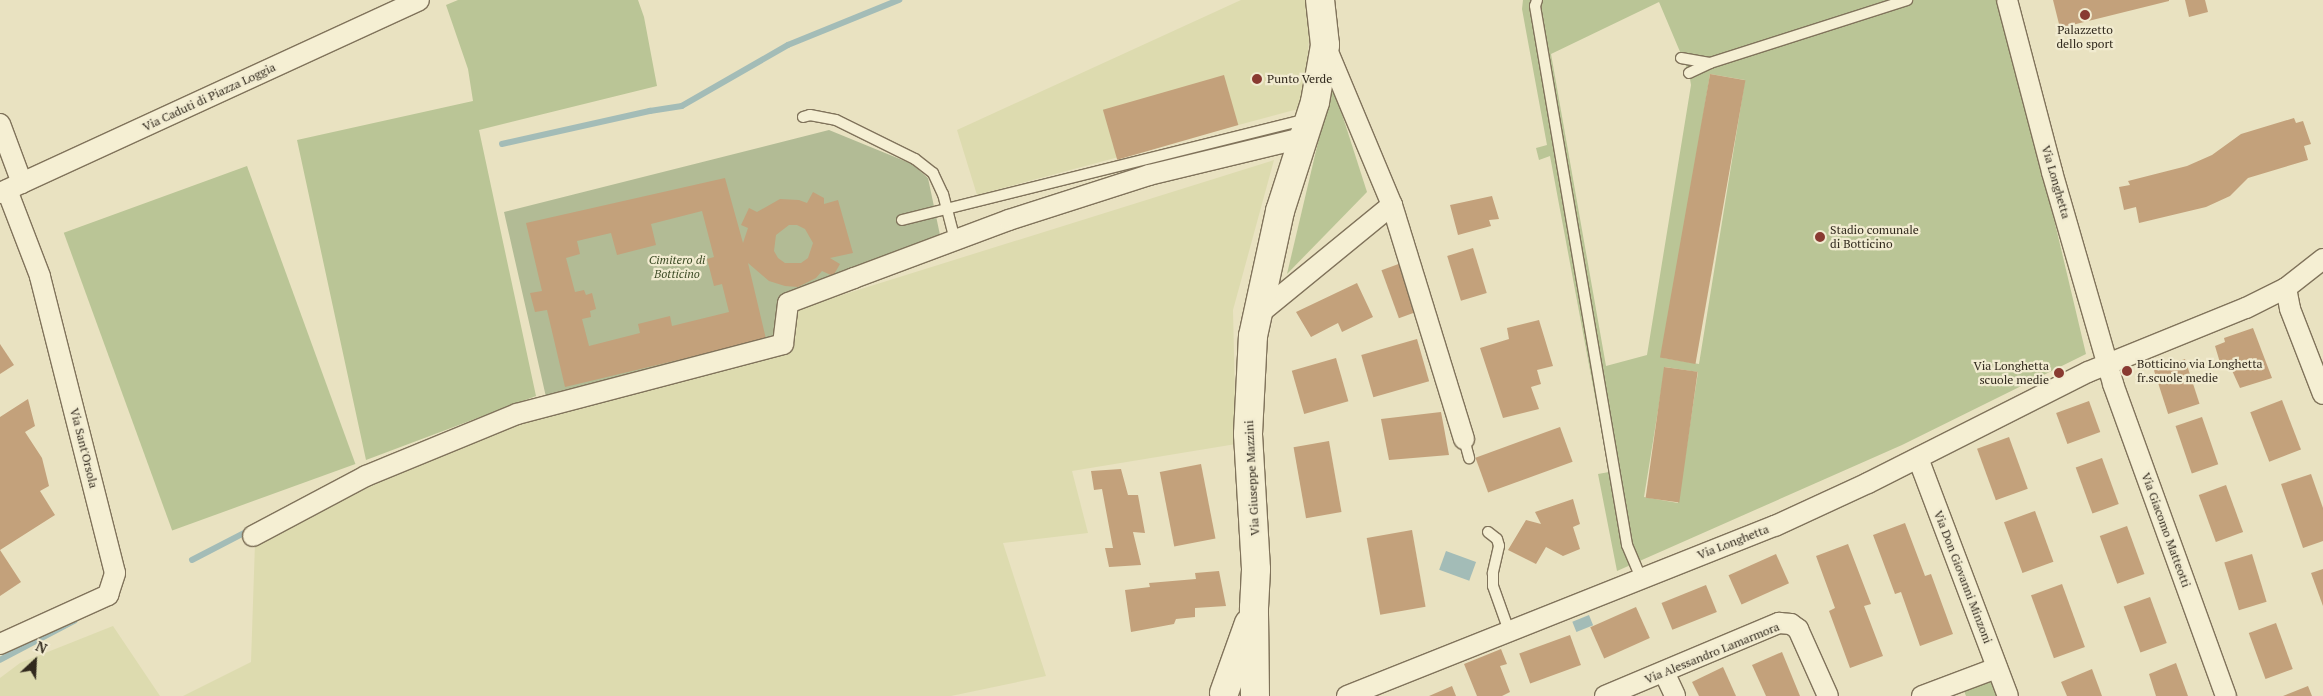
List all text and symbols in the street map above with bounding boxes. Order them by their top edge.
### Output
marker: Palazzetto dello sport [2079,9,2091,21]
place label: Palazzetto dello sport [2056,23,2114,51]
street label: Via Caduti di Piazza Loggia [140,60,278,134]
place label: Punto Verde [1267,72,1333,86]
marker: Punto Verde [1251,73,1263,85]
street label: Via Longhetta [2039,144,2073,220]
place label: Stadio comunale di Botticino [1830,223,1919,251]
marker: Stadio comunale di Botticino [1814,231,1826,243]
park label: Cimitero di Botticino [649,253,705,281]
place label: Botticino via Longhetta fr.scuole medie [2137,357,2263,385]
place label: Via Longhetta scuole medie [1974,359,2049,387]
marker: Botticino via Longhetta fr.scuole medie [2121,365,2133,377]
marker: Via Longhetta scuole medie [2053,367,2065,379]
street label: Via Sant'Orsola [67,406,101,490]
street label: Via Giuseppe Mazzini [1242,420,1262,536]
street label: Via Giacomo Matteotti [2139,471,2193,589]
street label: Via Don Giovanni Minzoni [1931,508,1995,646]
street label: Via Longhetta [1695,522,1771,562]
street label: Via Alessandro Lamarmora [1642,619,1782,687]
north arrow [10,636,60,686]
text: N [33,636,50,658]

